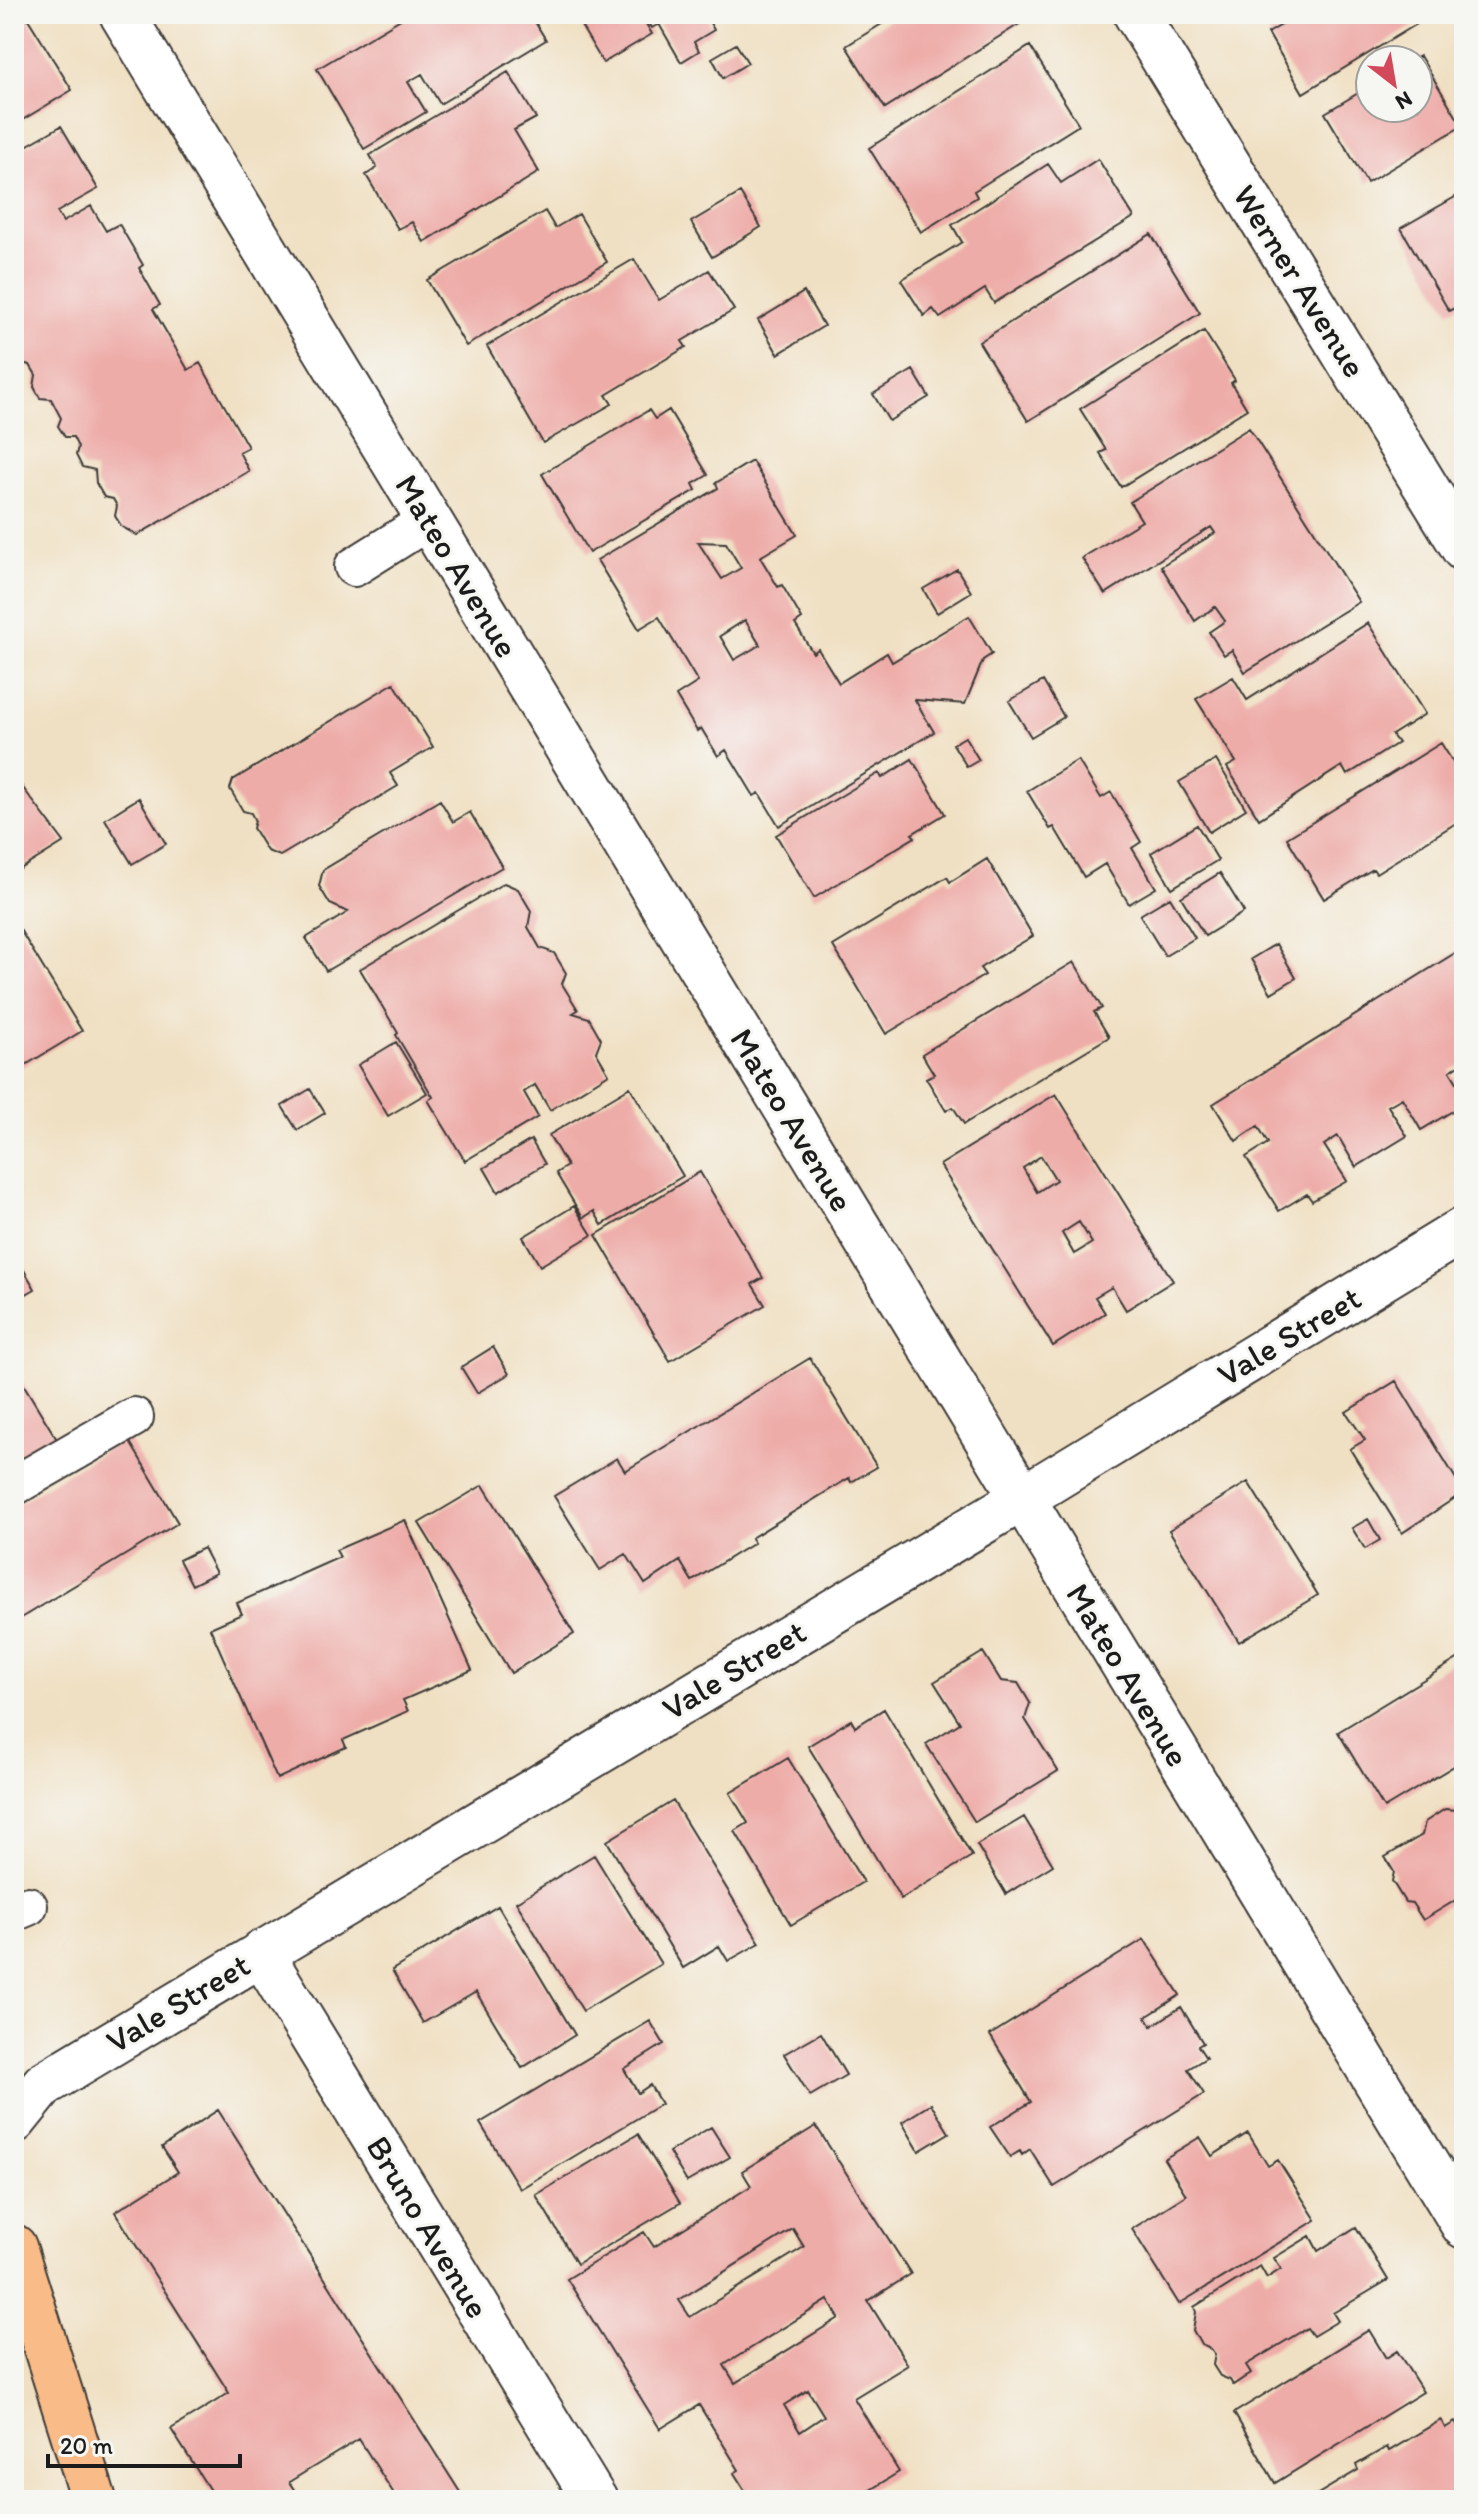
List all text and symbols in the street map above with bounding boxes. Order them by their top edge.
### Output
north arrow [1354,44,1434,124]
text: N [1391,85,1417,116]
street label: Werner Avenue [1224,177,1376,385]
street label: Mateo Avenue [386,467,528,665]
street label: Mateo Avenue [721,1021,863,1219]
street label: Vale Street [1210,1277,1368,1395]
street label: Mateo Avenue [1057,1576,1199,1774]
street label: Vale Street [655,1611,813,1729]
street label: Vale Street [99,1944,257,2062]
street label: Bruno Avenue [358,2128,498,2326]
scale bar [48,2418,240,2468]
text: 20 m [60,2431,113,2460]

